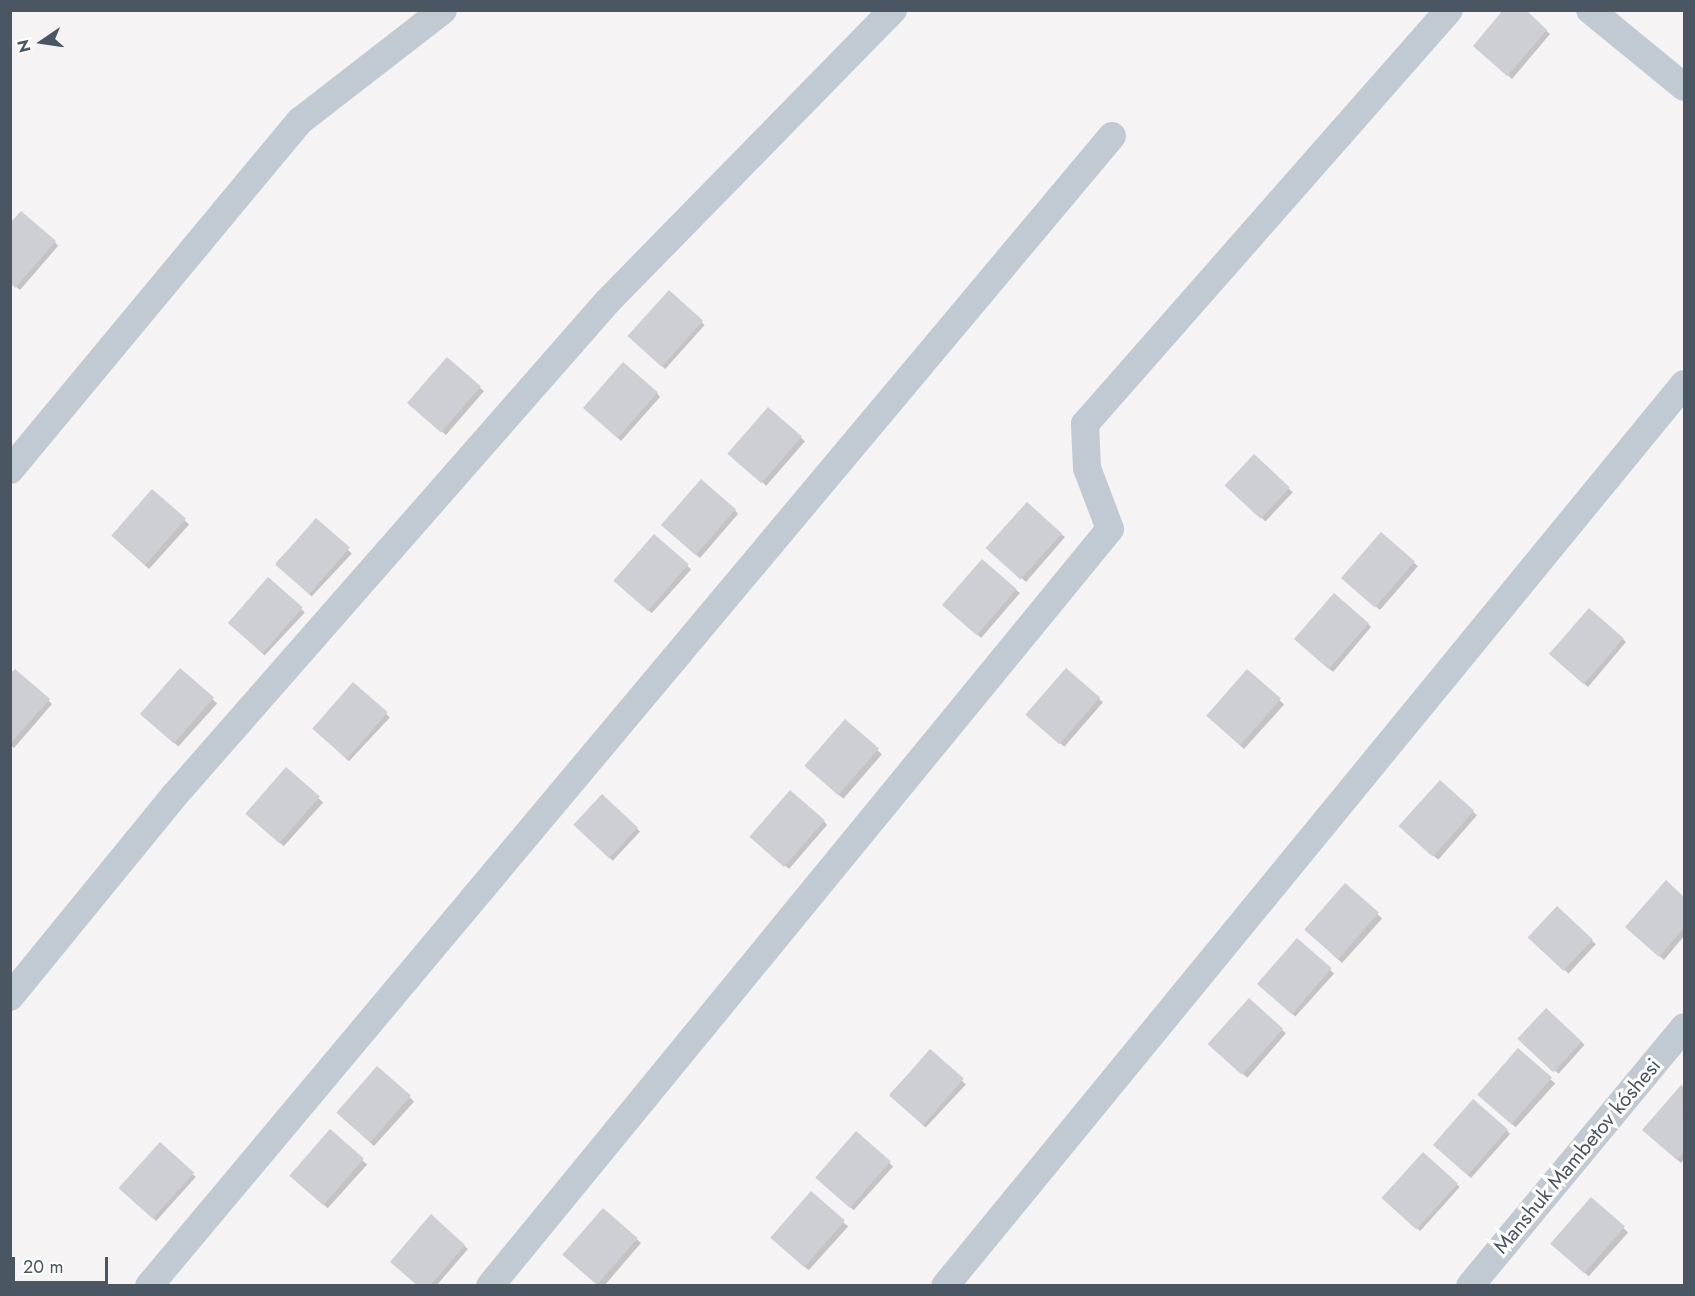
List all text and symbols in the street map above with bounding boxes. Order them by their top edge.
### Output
north arrow [12,12,72,72]
text: N [11,37,37,55]
street label: Manshuk Mambetov kóshesi [1488,1053,1666,1259]
scale bar [15,1245,111,1283]
text: 20 m [23,1254,63,1280]

